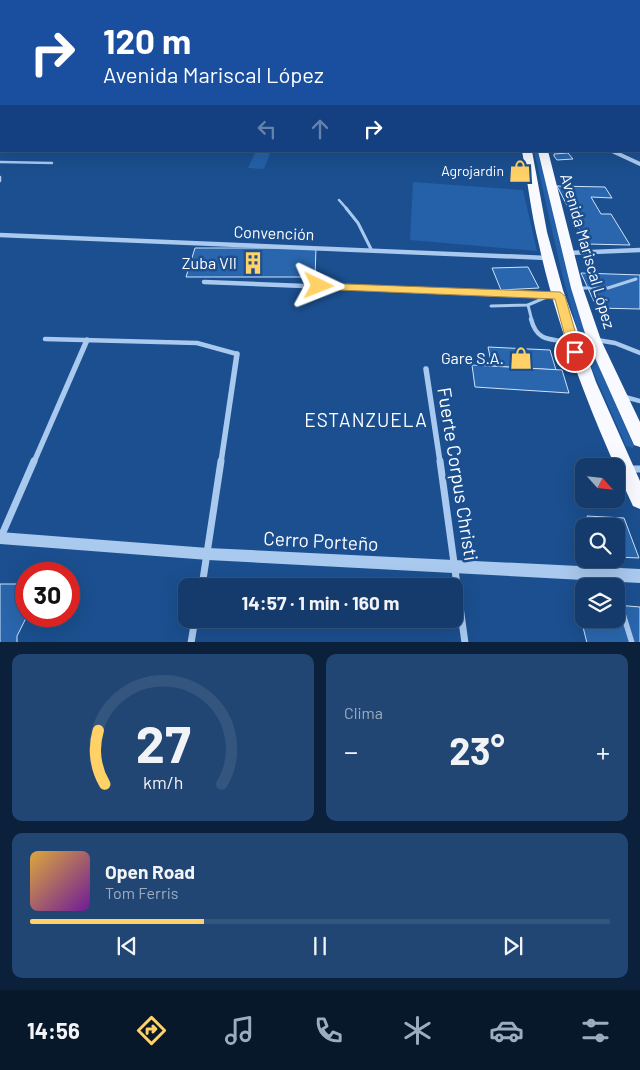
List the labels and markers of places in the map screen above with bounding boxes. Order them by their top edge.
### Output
shop icon: Agrojardin [507,158,533,184]
place label: Agrojardin [441,162,504,179]
building icon: Zuba VII [240,250,266,276]
place label: Zuba VII [182,253,237,272]
pin [554,331,596,373]
shop icon: Gare S.A. [508,345,534,371]
place label: Gare S.A. [441,348,504,367]

